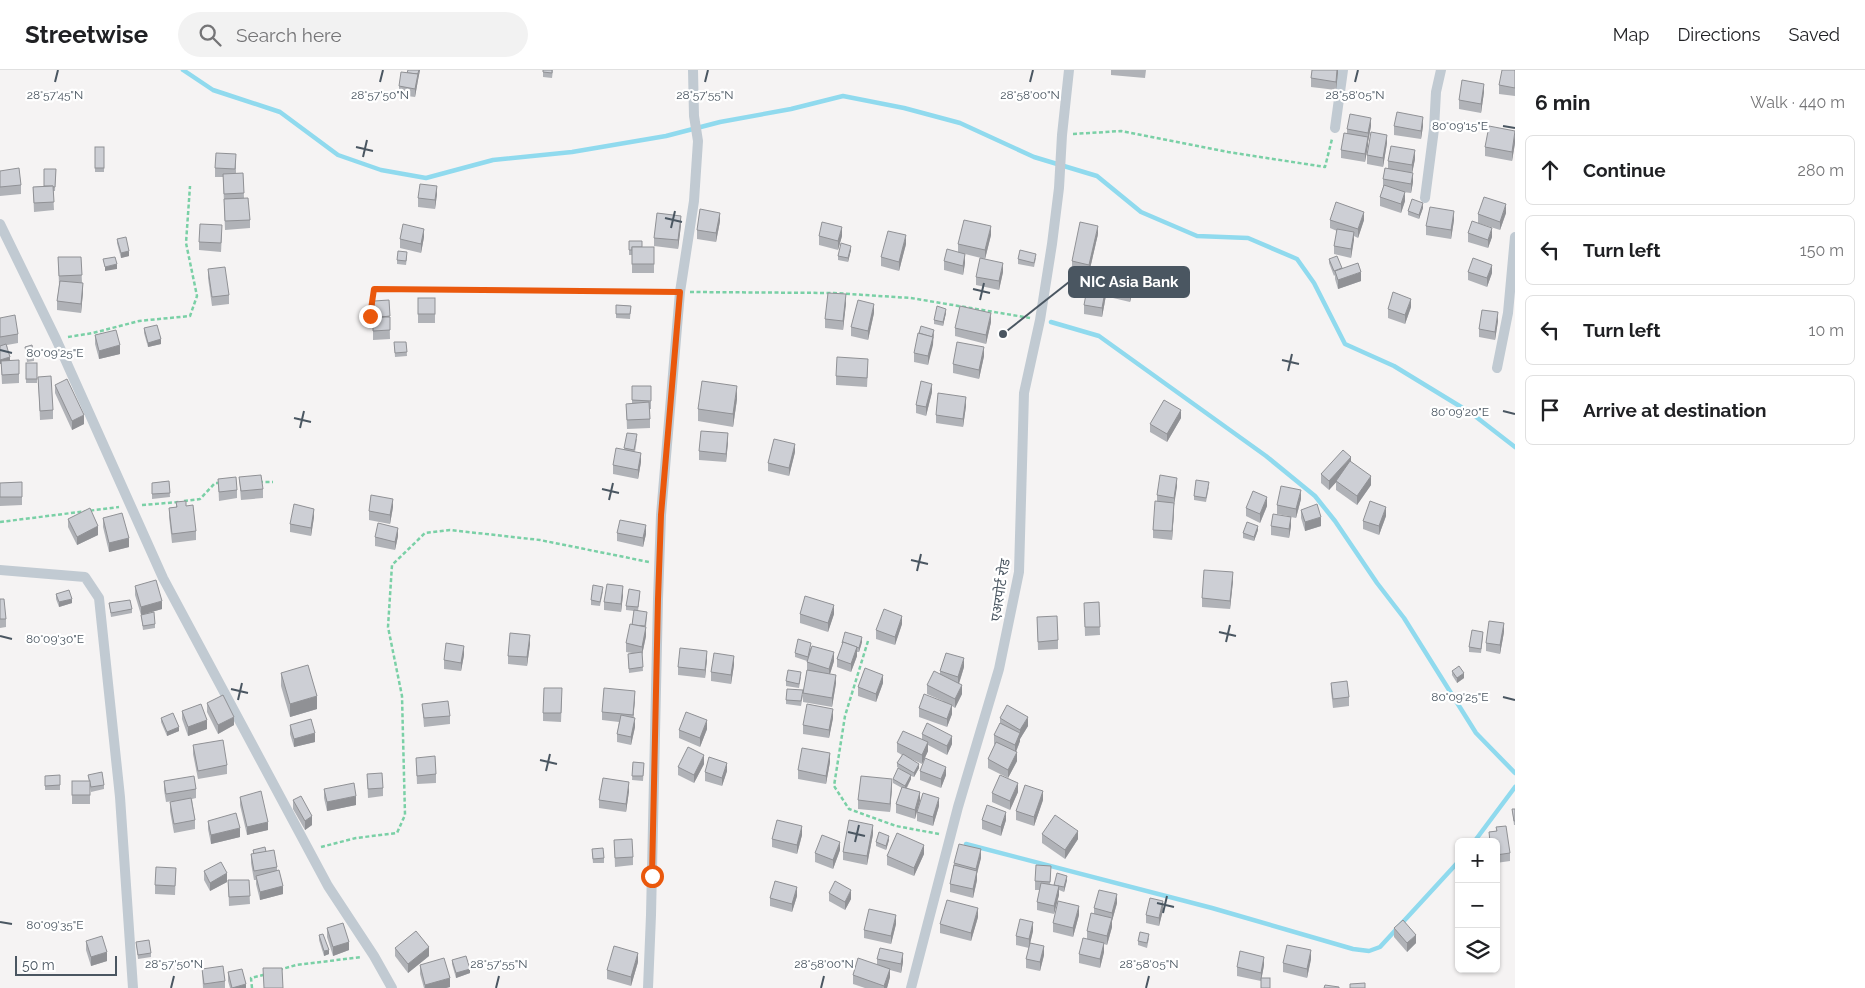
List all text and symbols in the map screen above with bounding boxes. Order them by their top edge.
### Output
search box [178,12,528,57]
text: Streetwise [25,20,148,49]
icon: search [196,21,224,49]
text: Search here [236,24,342,46]
text: Map [1613,24,1649,45]
text: Directions [1677,24,1761,45]
text: Saved [1789,24,1840,45]
text: 28°57'45"N [27,88,83,102]
text: 28°57'50"N [351,88,409,102]
text: 28°57'55"N [676,88,734,102]
text: 28°58'00"N [1000,88,1060,102]
text: 28°58'05"N [1326,88,1384,102]
text: 6 min [1535,90,1590,115]
text: Walk · 440 m [1750,93,1845,112]
text: 80°09'15"E [1432,119,1488,133]
icon: ahead [1536,156,1564,184]
text: Continue [1583,159,1666,181]
text: 280 m [1798,161,1844,180]
icon: left [1536,236,1564,264]
text: Turn left [1583,239,1660,261]
text: 150 m [1800,241,1844,260]
callout: NIC Asia Bank [1069,267,1189,297]
text: NIC Asia Bank [1080,273,1179,291]
route end [359,305,382,328]
icon: left [1536,316,1564,344]
text: Turn left [1583,319,1660,341]
text: 10 m [1809,321,1844,340]
text: 80°09'25"E [26,346,84,360]
icon: arrive [1536,396,1564,424]
text: Arrive at destination [1583,399,1767,421]
text: 80°09'20"E [1431,405,1489,419]
street label: एअरपोर्ट रोड [987,557,1013,622]
text: 80°09'30"E [26,632,84,646]
text: 80°09'25"E [1431,690,1489,704]
map controls [1455,838,1500,973]
button: + [1455,838,1500,883]
route start [641,865,664,888]
button: − [1455,883,1500,928]
text: 80°09'35"E [26,918,84,932]
button: layers [1455,928,1500,973]
scale bar [15,953,118,976]
text: 50 m [22,957,55,973]
text: 28°57'50"N [145,957,203,971]
text: 28°57'55"N [470,957,528,971]
text: 28°58'00"N [794,957,854,971]
text: 28°58'05"N [1120,957,1178,971]

